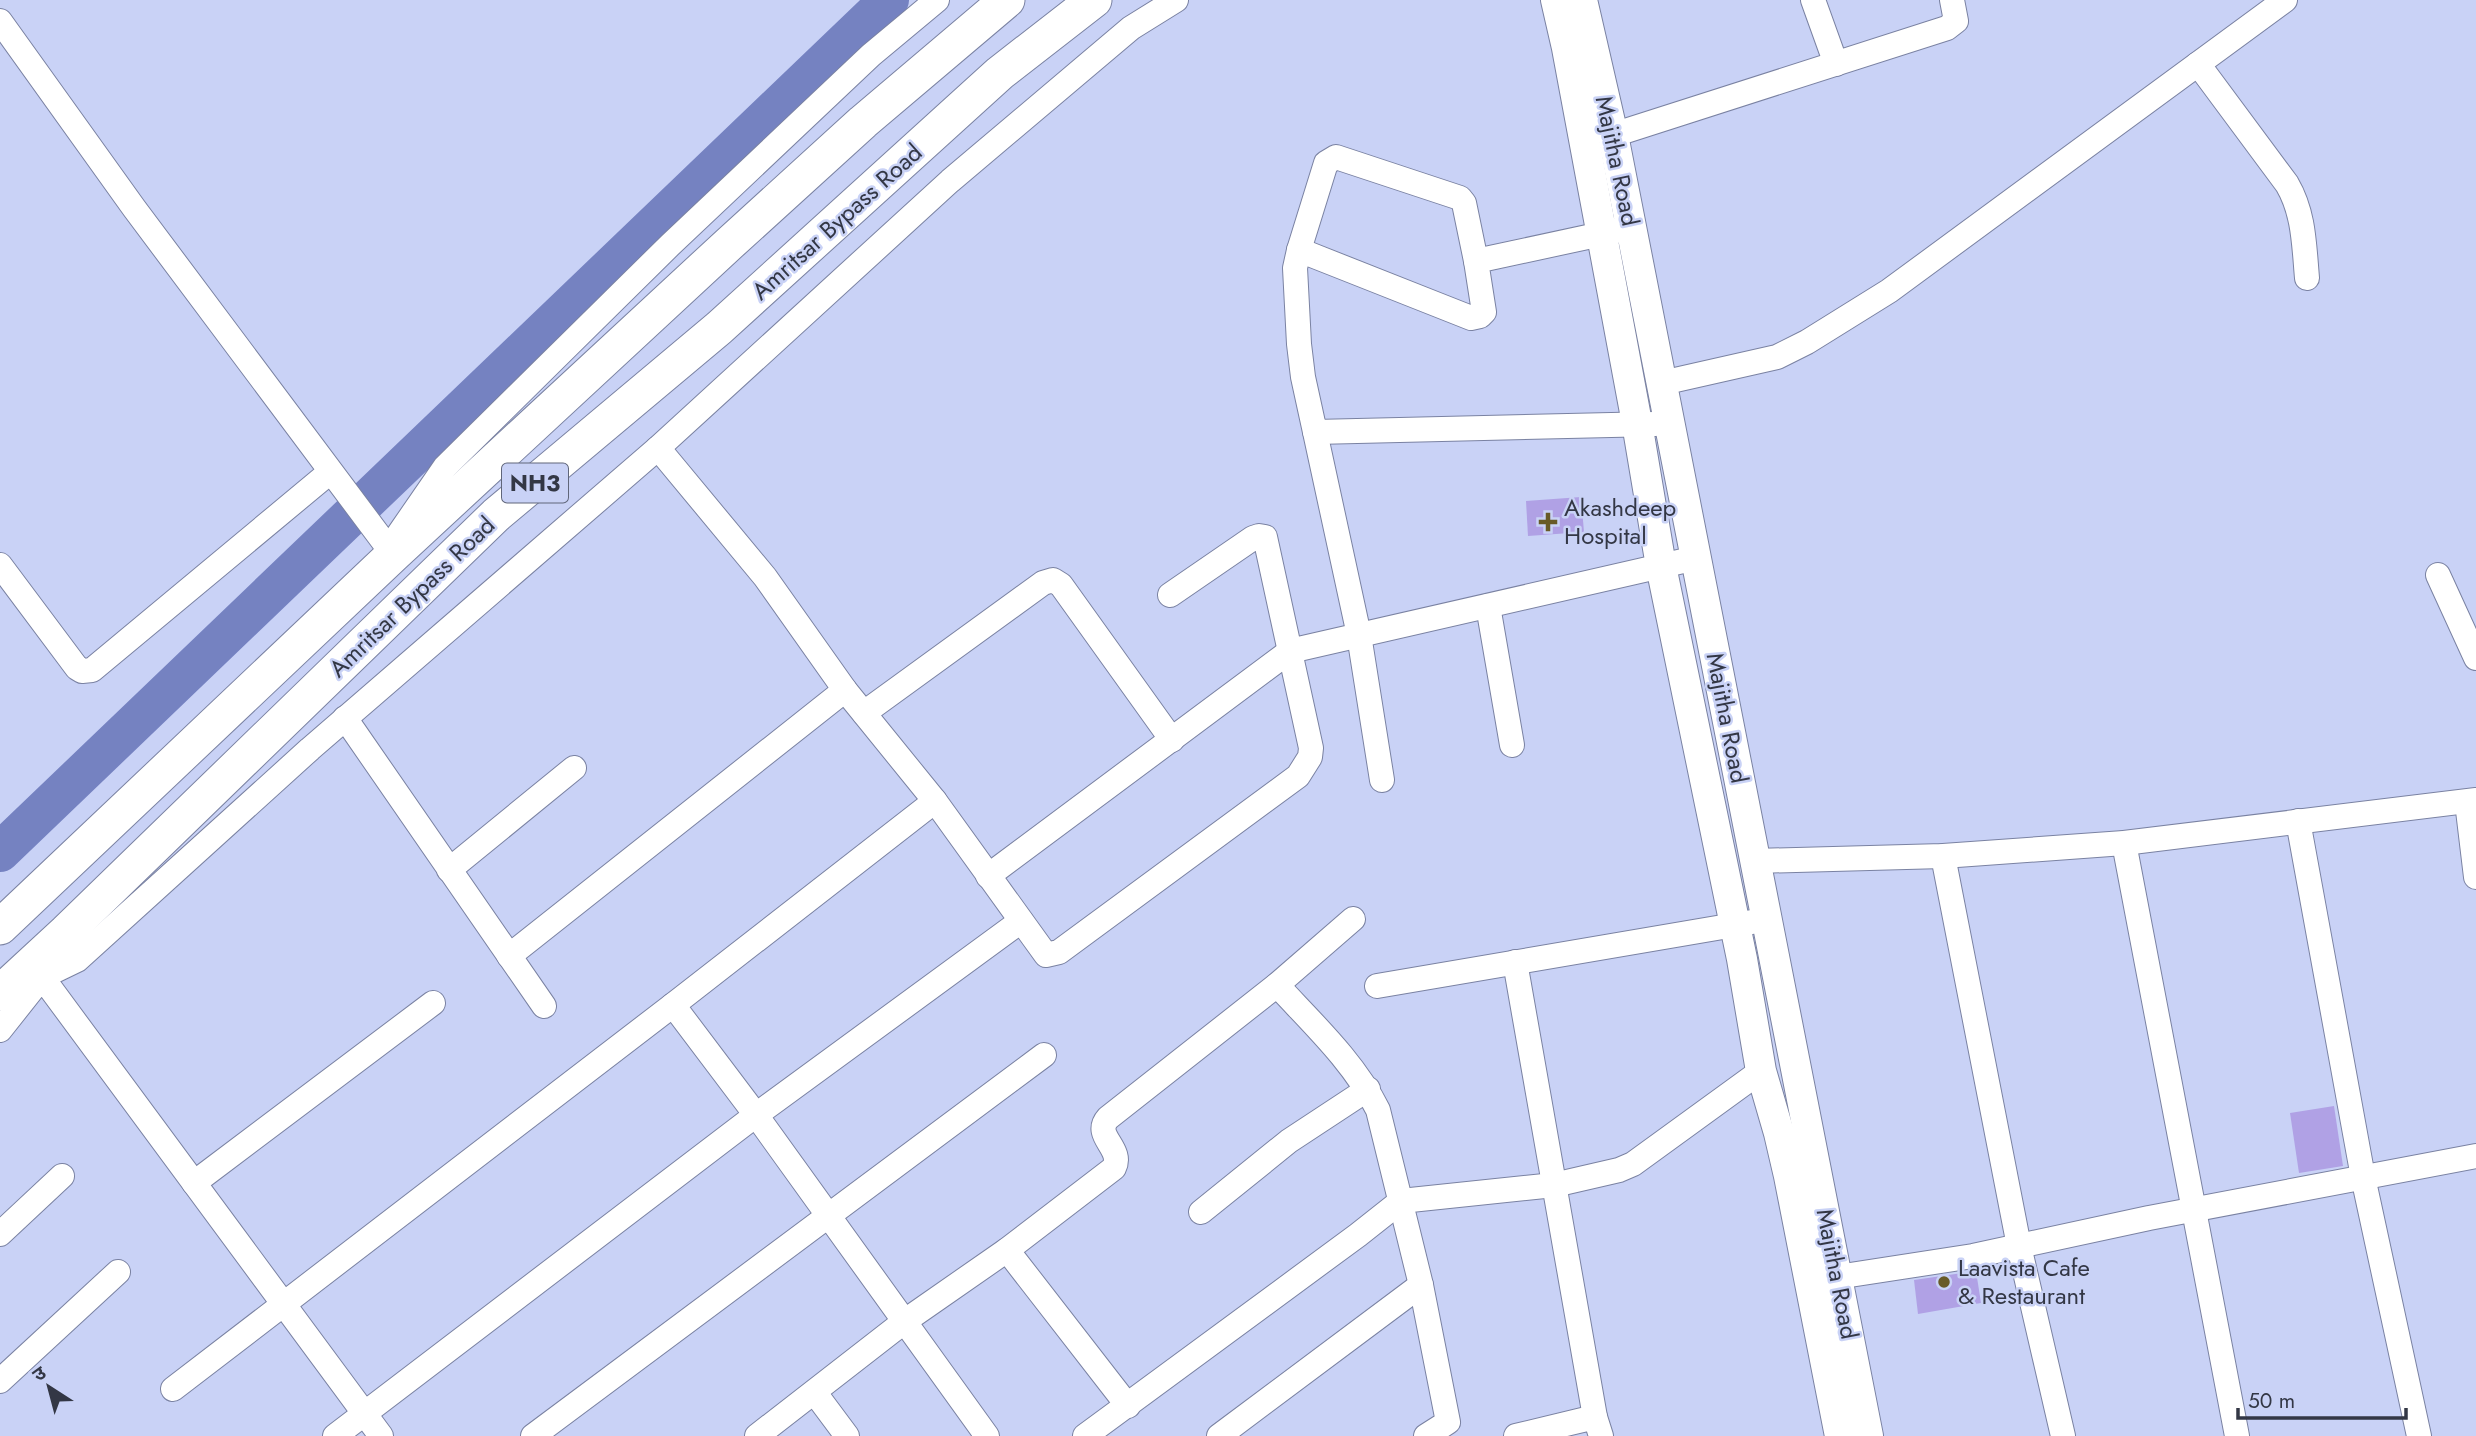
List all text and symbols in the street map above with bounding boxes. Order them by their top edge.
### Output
street label: Majitha Road [1587,93,1648,229]
street label: Amritsar Bypass Road [744,135,930,308]
road number: NH3 [502,463,568,503]
place label: Akashdeep Hospital [1564,490,1676,553]
street label: Amritsar Bypass Road [321,508,503,685]
marker: Akashdeep Hospital [1538,512,1558,532]
street label: Majitha Road [1698,650,1757,786]
street label: Majitha Road [1808,1206,1867,1342]
place label: Laavista Cafe & Restaurant [1958,1250,2090,1313]
marker: Laavista Cafe & Restaurant [1936,1274,1952,1290]
north arrow [14,1352,84,1422]
text: उ [27,1359,52,1388]
scale bar [2238,1376,2406,1420]
text: 50 m [2248,1386,2295,1416]

